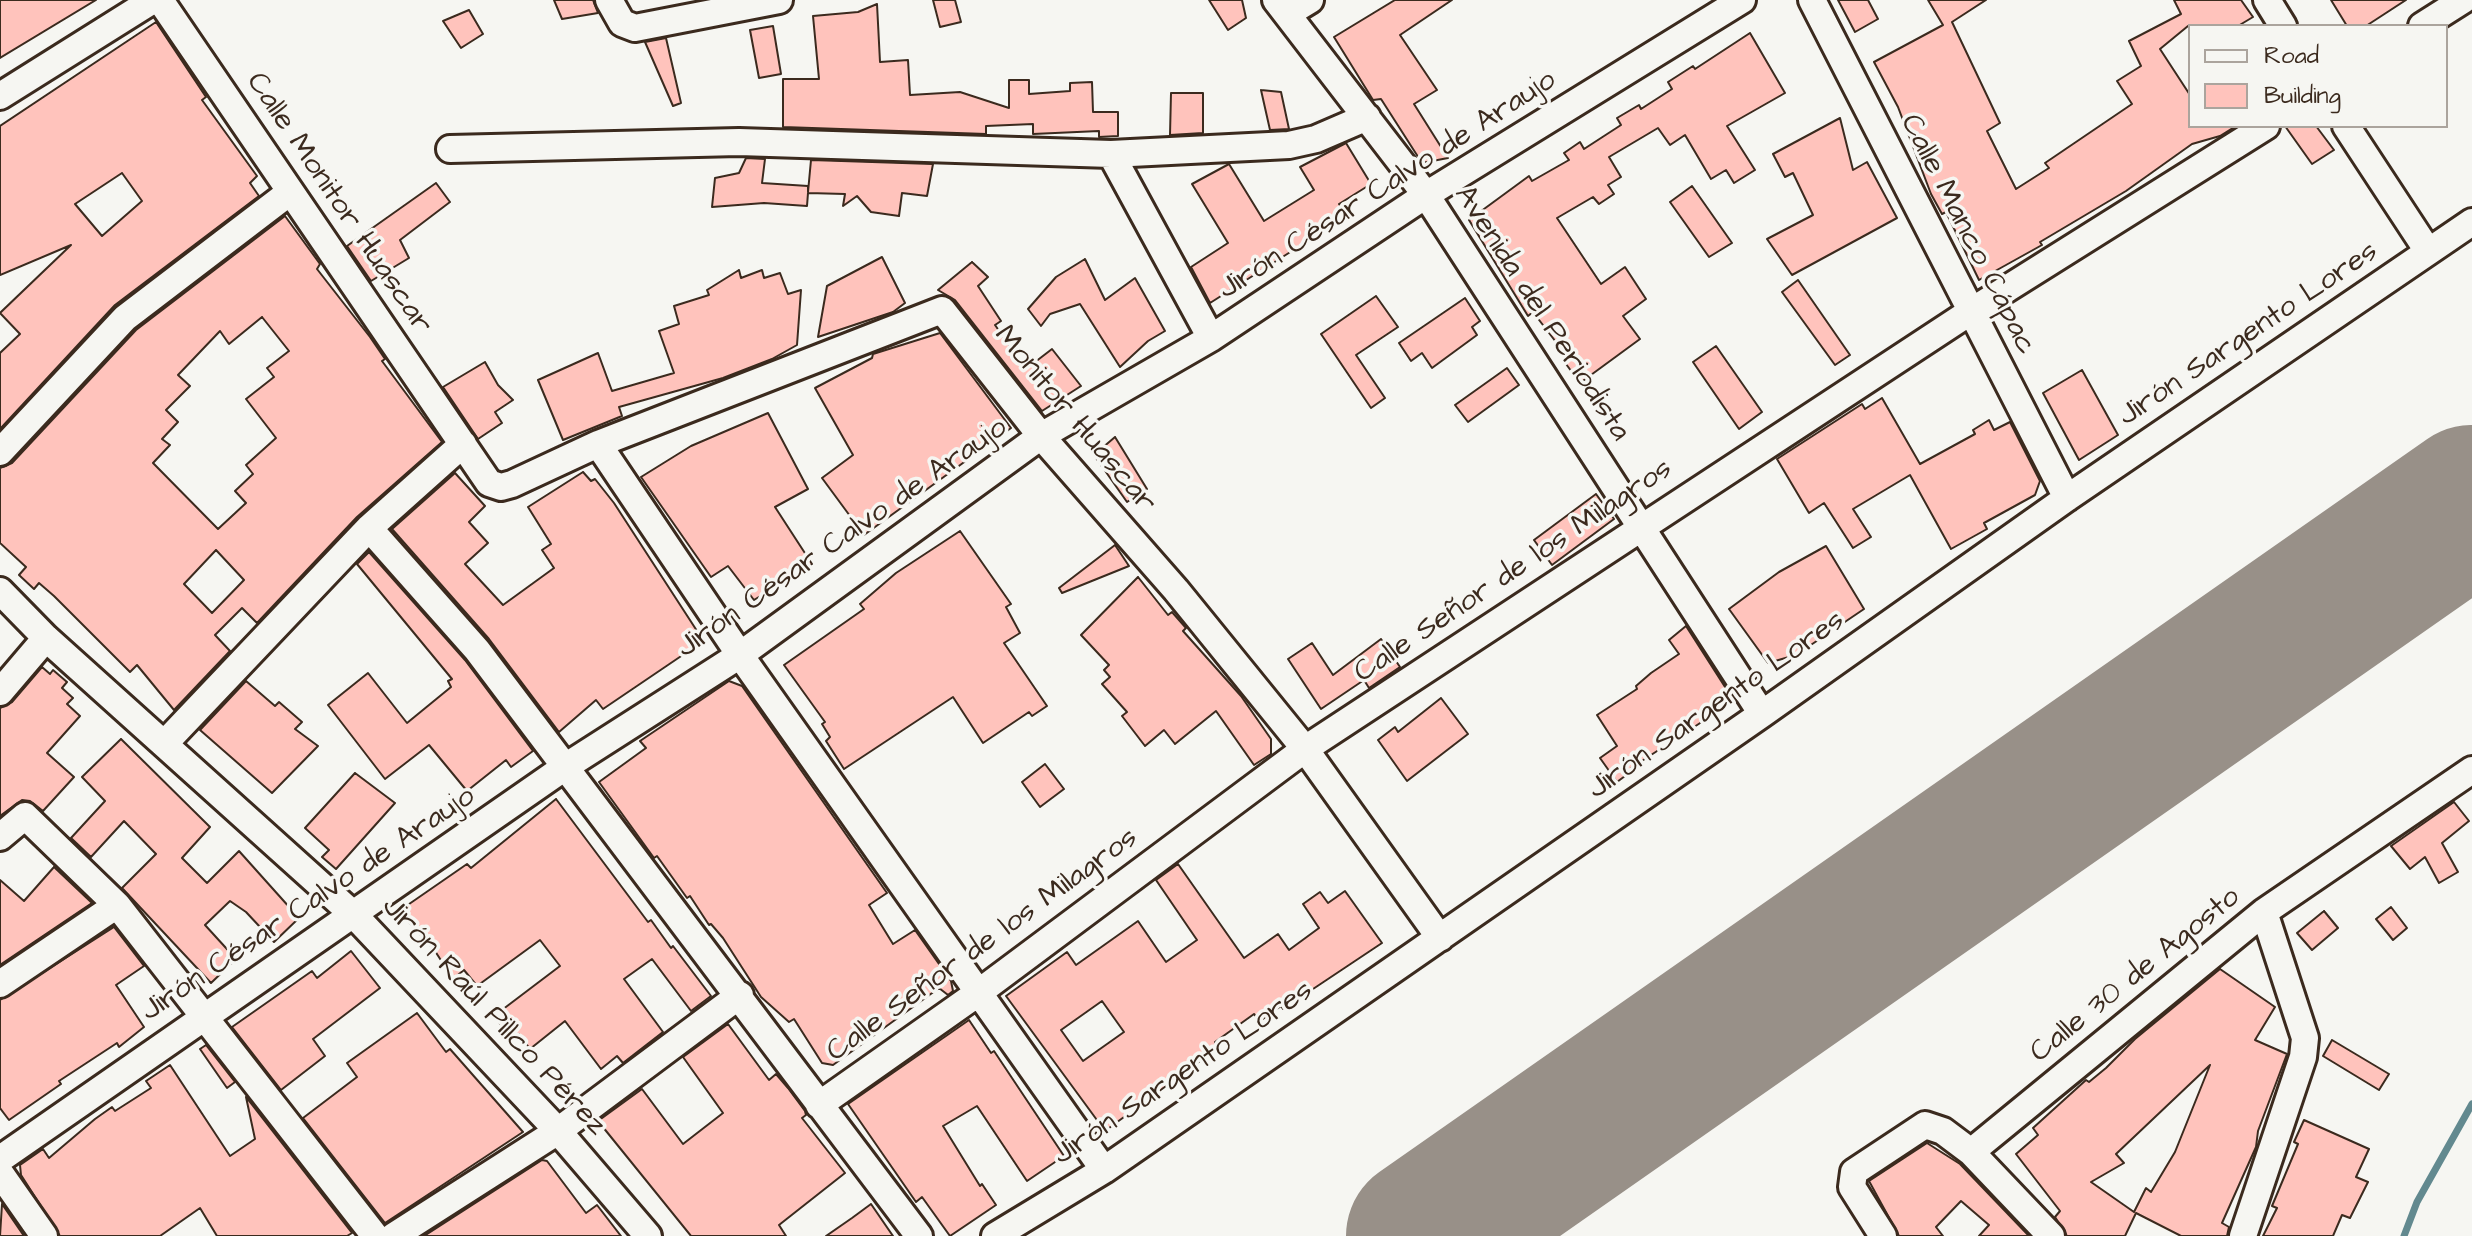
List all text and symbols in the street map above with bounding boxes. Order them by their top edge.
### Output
legend [2188,24,2448,128]
text: Road [2264,39,2319,73]
street label: Jirón César Calvo de Araujo [1213,63,1563,309]
street label: Calle Monitor Huascar [237,66,439,342]
text: Building [2264,79,2341,113]
street label: Calle Manco Cápac [1891,109,2043,361]
street label: Avenida del Periodista [1445,180,1637,448]
street label: Jirón Sargento Lores [2112,235,2386,435]
street label: Monitor Huascar [985,319,1163,521]
street label: Jirón César Calvo de Araujo [671,411,1015,667]
street label: Calle Señor de los Milagros [1348,452,1680,692]
street label: Jirón Sargento Lores [1582,604,1852,808]
street label: Jirón César Calvo de Araujo [135,780,483,1030]
street label: Calle Señor de los Milagros [820,821,1146,1071]
street label: Calle 30 de Agosto [2024,880,2248,1072]
street label: Jirón Raúl Pillco Pérez [373,890,613,1144]
street label: Jirón Sargento Lores [1047,974,1321,1174]

